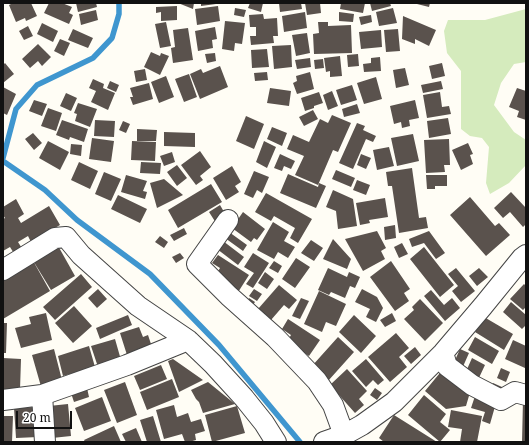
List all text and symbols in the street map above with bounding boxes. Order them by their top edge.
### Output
scale bar [18,403,74,429]
text: 20 m [23,409,51,426]

